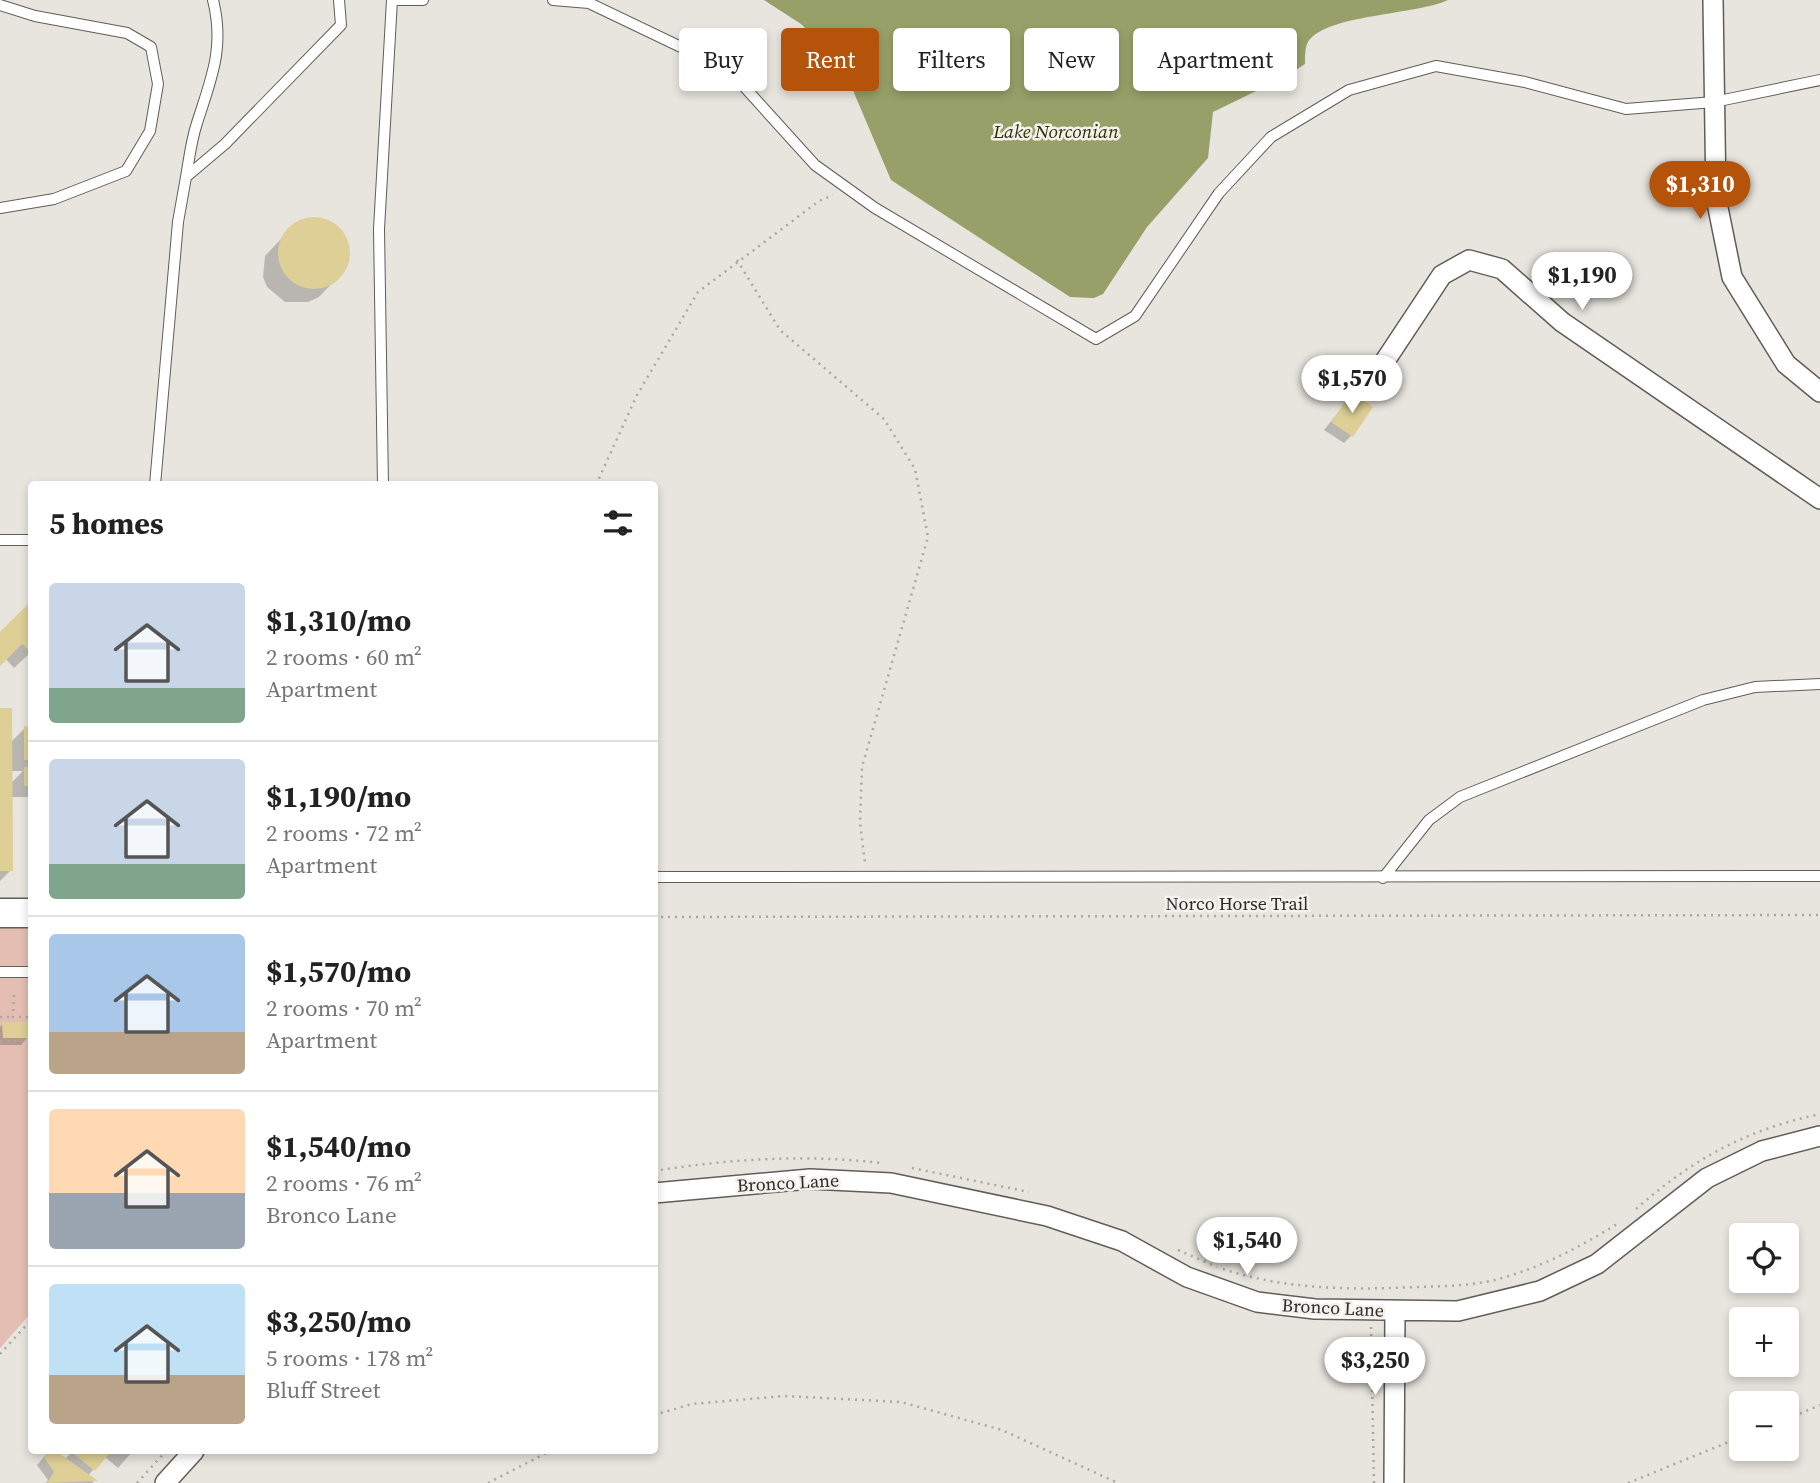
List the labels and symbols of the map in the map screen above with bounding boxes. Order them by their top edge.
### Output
water label: Lake Norconian [992,118,1119,144]
pin: $1,310 [1643,162,1757,221]
pin: $1,190 [1525,252,1639,312]
pin: $1,570 [1295,356,1409,415]
street label: Norco Horse Trail [1166,891,1308,916]
street label: Bronco Lane [736,1167,840,1198]
pin: $1,540 [1190,1218,1304,1277]
street label: Bronco Lane [1281,1292,1385,1323]
pin: $3,250 [1318,1338,1432,1397]

